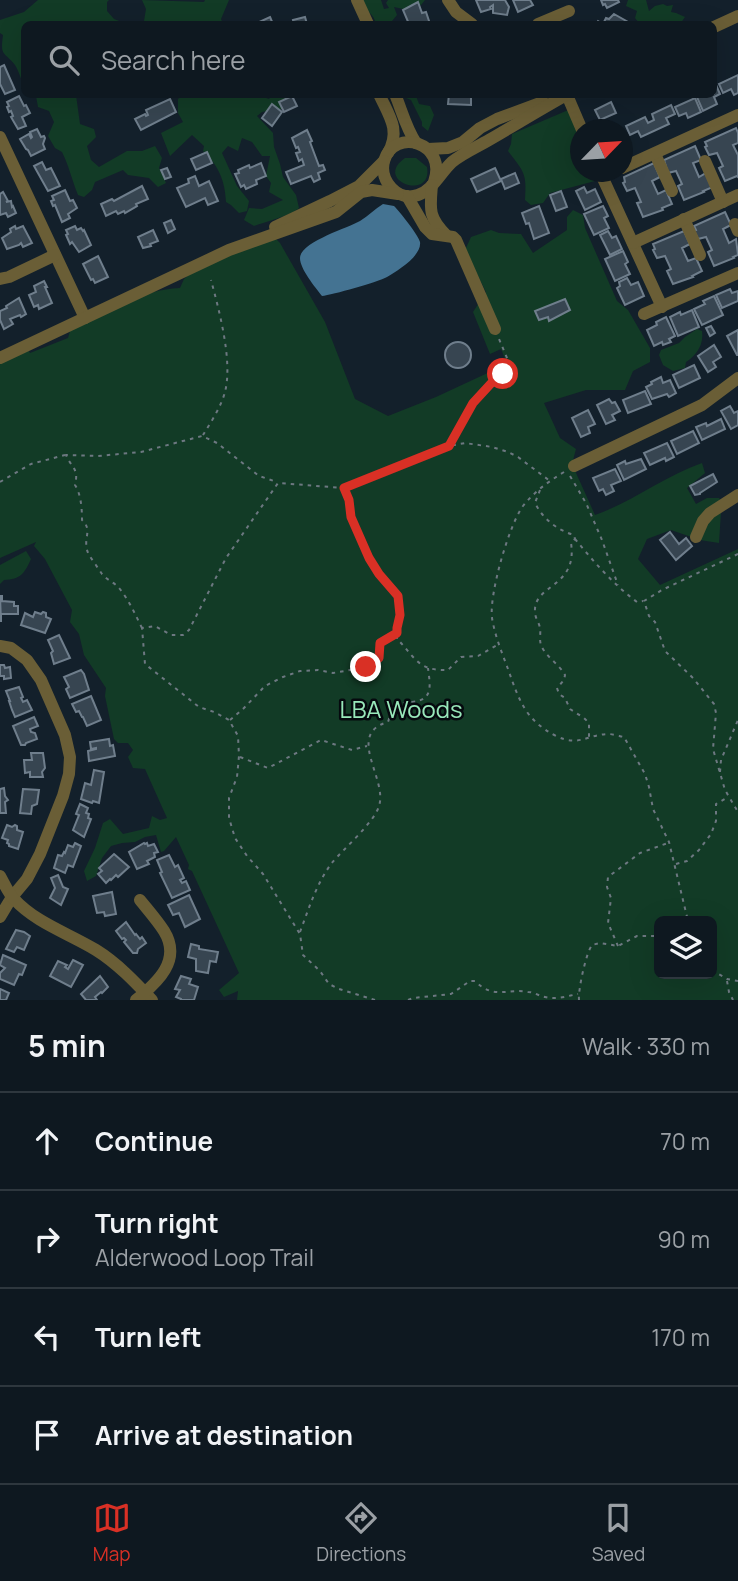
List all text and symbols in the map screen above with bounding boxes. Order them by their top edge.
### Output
search box [21,21,717,98]
icon: search [45,41,83,79]
text: Search here [101,42,246,78]
north arrow [570,119,633,182]
route start [487,358,518,389]
route end [350,651,381,682]
park label: LBA Woods [339,692,463,725]
map controls [654,916,717,979]
button: layers [654,916,717,979]
text: 5 min [28,1025,106,1066]
text: Walk · 330 m [582,1030,710,1062]
icon: ahead [28,1122,66,1160]
text: Continue [95,1123,213,1159]
text: 70 m [660,1125,710,1157]
text: Turn right [95,1205,219,1241]
icon: right [28,1220,66,1258]
text: 90 m [658,1223,710,1255]
text: Alderwood Loop Trail [95,1241,314,1273]
icon: left [28,1318,66,1356]
text: Turn left [95,1319,202,1355]
text: 170 m [651,1321,710,1353]
icon: arrive [28,1416,66,1454]
text: Arrive at destination [95,1417,353,1453]
tab: Map [93,1499,131,1567]
tab: Directions [316,1499,406,1567]
tab: Saved [592,1499,645,1567]

